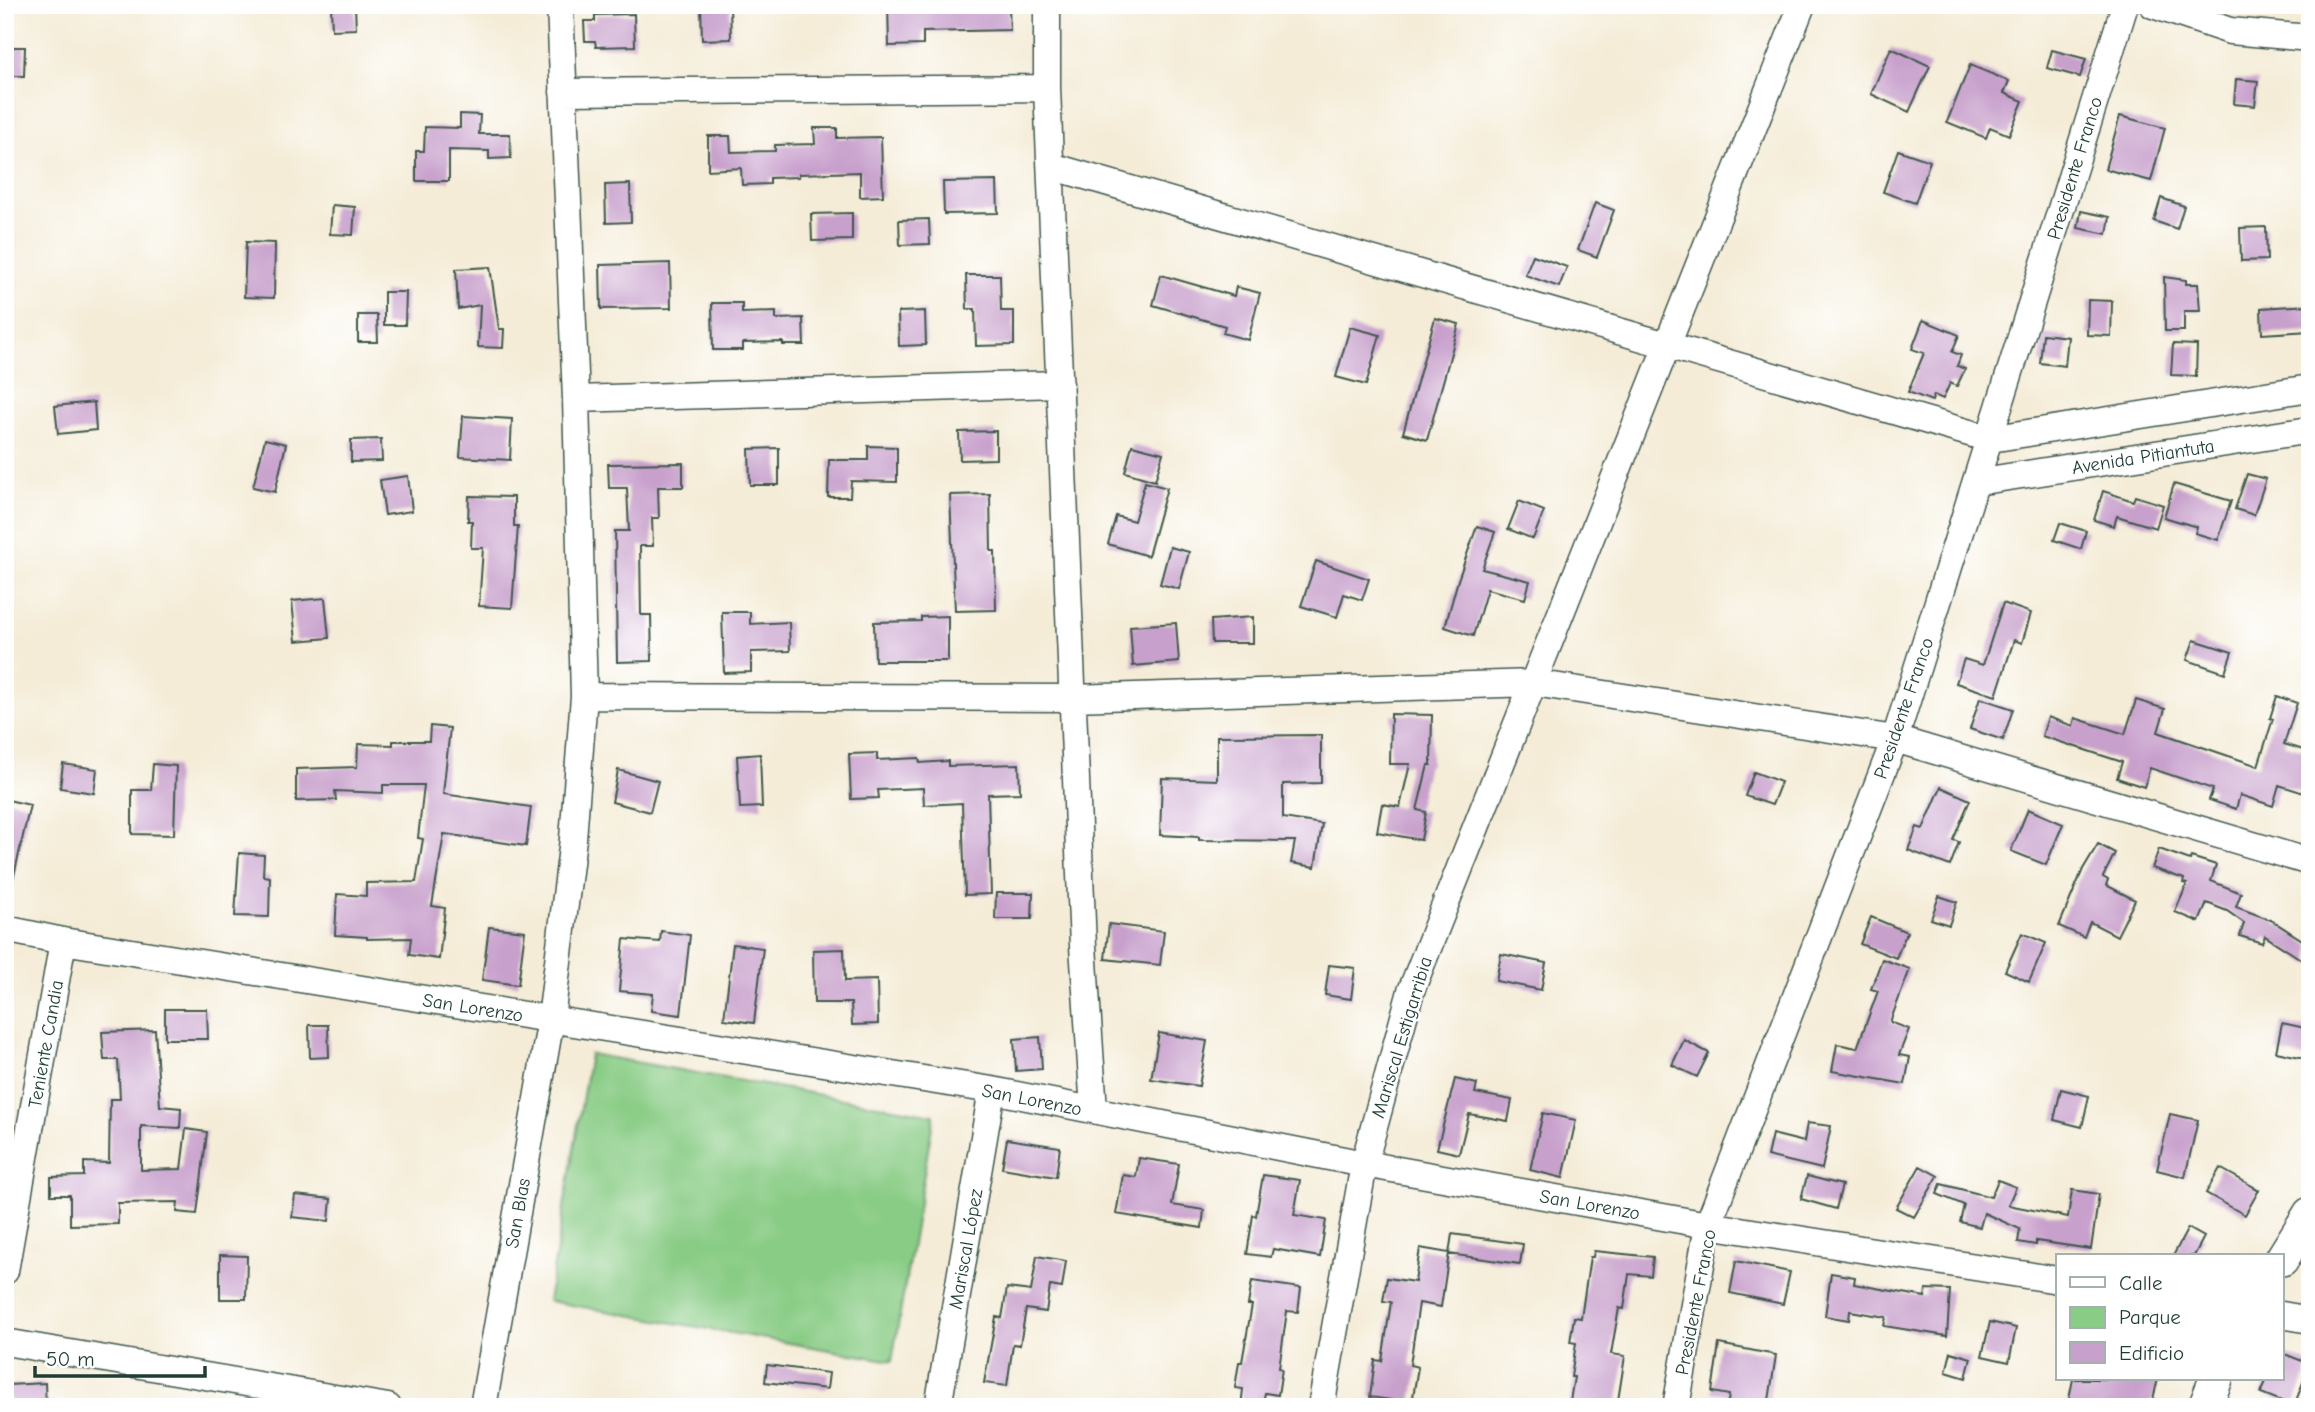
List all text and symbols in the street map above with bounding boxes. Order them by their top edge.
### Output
street label: Presidente Franco [2043,94,2107,242]
street label: Avenida Pitiantuta [2070,435,2216,479]
street label: Presidente Franco [1869,635,1938,782]
street label: Mariscal Estigarribia [1367,954,1437,1121]
street label: Teniente Candia [24,978,68,1110]
street label: San Lorenzo [421,989,525,1027]
street label: San Lorenzo [980,1080,1084,1120]
street label: San Blas [501,1176,535,1250]
street label: San Lorenzo [1538,1185,1642,1225]
street label: Mariscal López [945,1187,987,1311]
street label: Presidente Franco [1671,1227,1721,1377]
legend [2056,1254,2284,1380]
text: Calle [2119,1271,2162,1295]
text: Parque [2119,1305,2181,1329]
scale bar [35,1335,205,1379]
text: Edificio [2119,1341,2184,1365]
text: 50 m [46,1347,95,1371]

